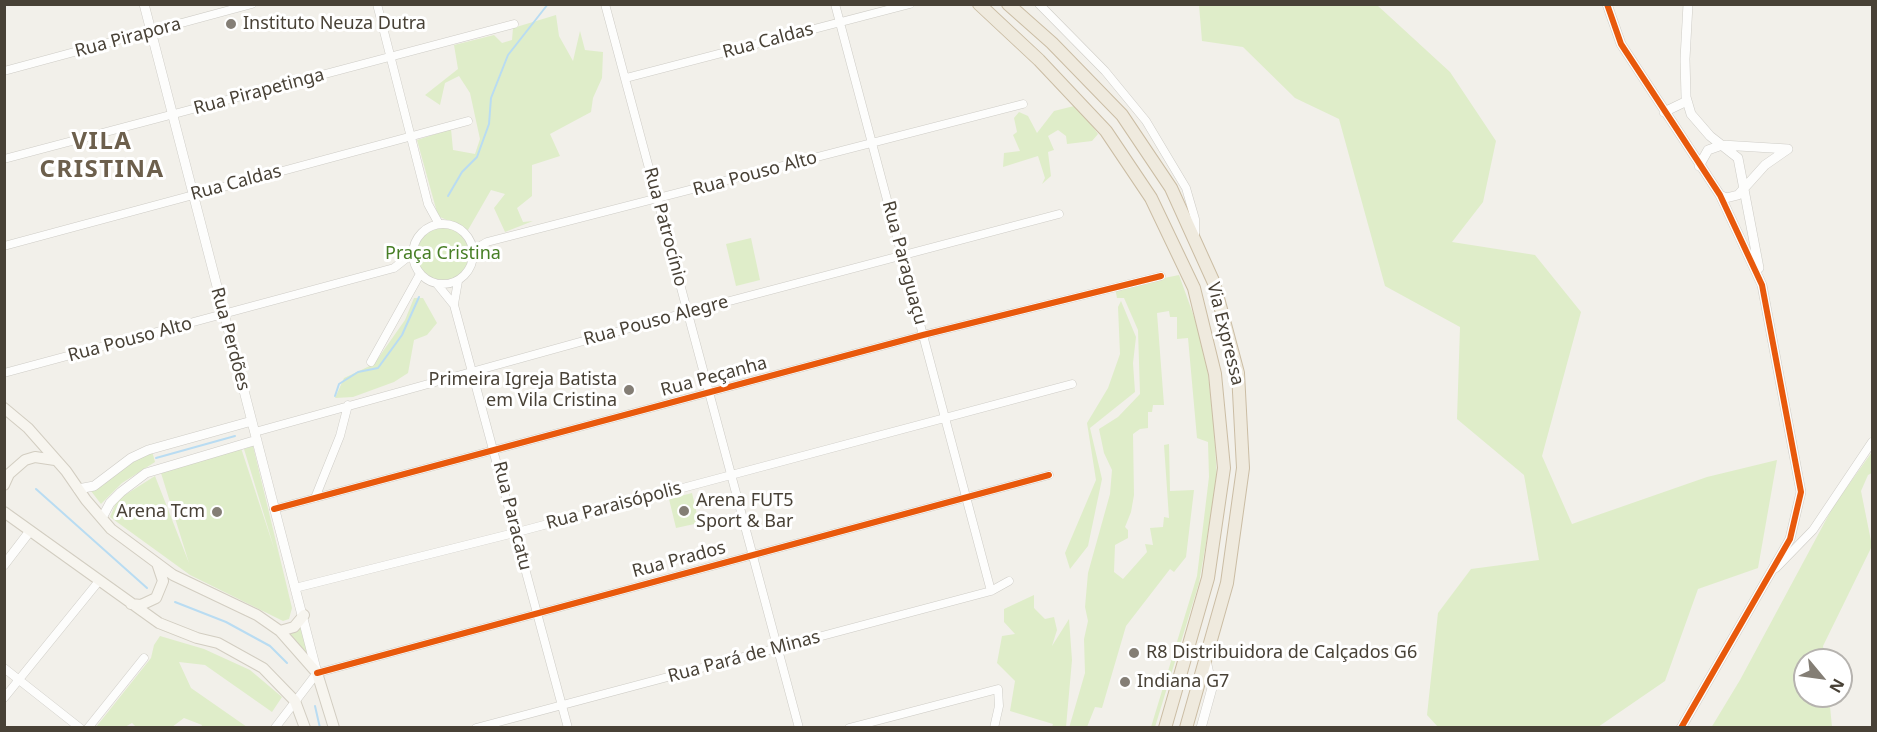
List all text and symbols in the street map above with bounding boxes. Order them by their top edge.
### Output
street label: Rua Pirapora [73,13,183,63]
place label: Instituto Neuza Dutra [243,13,426,35]
marker: Instituto Neuza Dutra [224,17,238,31]
street label: Rua Caldas [720,19,816,63]
street label: Rua Pirapetinga [191,64,327,120]
district label: VILA CRISTINA [39,128,165,184]
street label: Rua Pouso Alto [691,147,819,201]
street label: Rua Caldas [188,161,284,205]
street label: Rua Patrocínio [639,165,691,289]
street label: Rua Paraguaçu [877,199,931,327]
park label: Praça Cristina [385,243,501,265]
street label: Via Expressa [1202,280,1248,388]
street label: Rua Perdões [206,285,254,393]
street label: Rua Pouso Alegre [581,291,731,351]
street label: Rua Pouso Alto [66,313,194,367]
street label: Rua Peçanha [658,352,770,402]
place label: Primeira Igreja Batista em Vila Cristina [429,369,617,412]
marker: Primeira Igreja Batista em Vila Cristina [622,383,636,397]
street label: Rua Paracatu [488,459,536,573]
street label: Rua Paraisópolis [544,478,684,534]
place label: Arena FUT5 Sport & Bar [696,490,794,532]
place label: Arena Tcm [116,501,205,523]
marker: Arena FUT5 Sport & Bar [677,504,691,518]
marker: Arena Tcm [210,505,224,519]
street label: Rua Prados [630,537,728,583]
street label: Rua Pará de Minas [666,626,822,688]
place label: R8 Distribuidora de Calçados G6 [1146,642,1417,664]
marker: R8 Distribuidora de Calçados G6 [1127,646,1141,660]
north arrow [1793,648,1853,708]
place label: Indiana G7 [1137,671,1229,693]
marker: Indiana G7 [1118,675,1132,689]
text: N [1824,675,1850,697]

